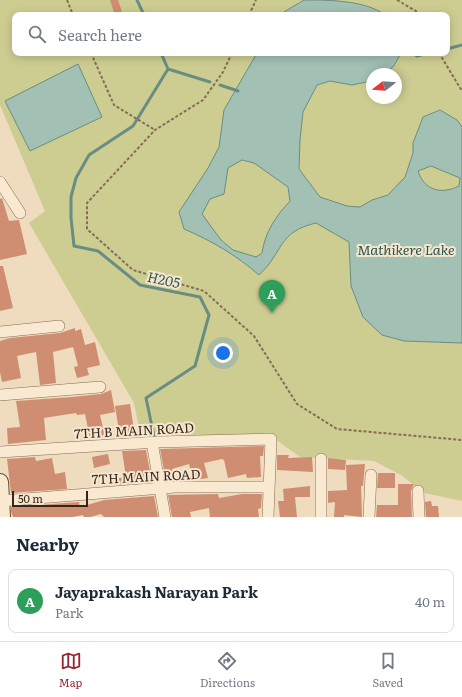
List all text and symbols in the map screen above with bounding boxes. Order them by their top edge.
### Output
search box [12,12,450,56]
icon: search [26,23,48,45]
text: Search here [58,23,142,46]
north arrow [366,68,402,104]
water label: Mathikere Lake [357,239,455,259]
water label: H205 [146,266,182,292]
pin: A [259,280,285,313]
your location [213,343,233,363]
street label: 7TH B MAIN ROAD [74,417,194,443]
street label: 7TH MAIN ROAD [91,464,201,488]
scale bar [12,489,88,508]
text: 50 m [18,490,43,506]
text: Nearby [16,531,79,556]
text: Jayaprakash Narayan Park [55,580,258,603]
text: A [25,592,35,611]
text: 40 m [415,592,445,611]
text: Park [55,603,84,622]
tab: Map [59,650,82,690]
tab: Directions [200,650,255,690]
tab: Saved [373,650,403,690]

